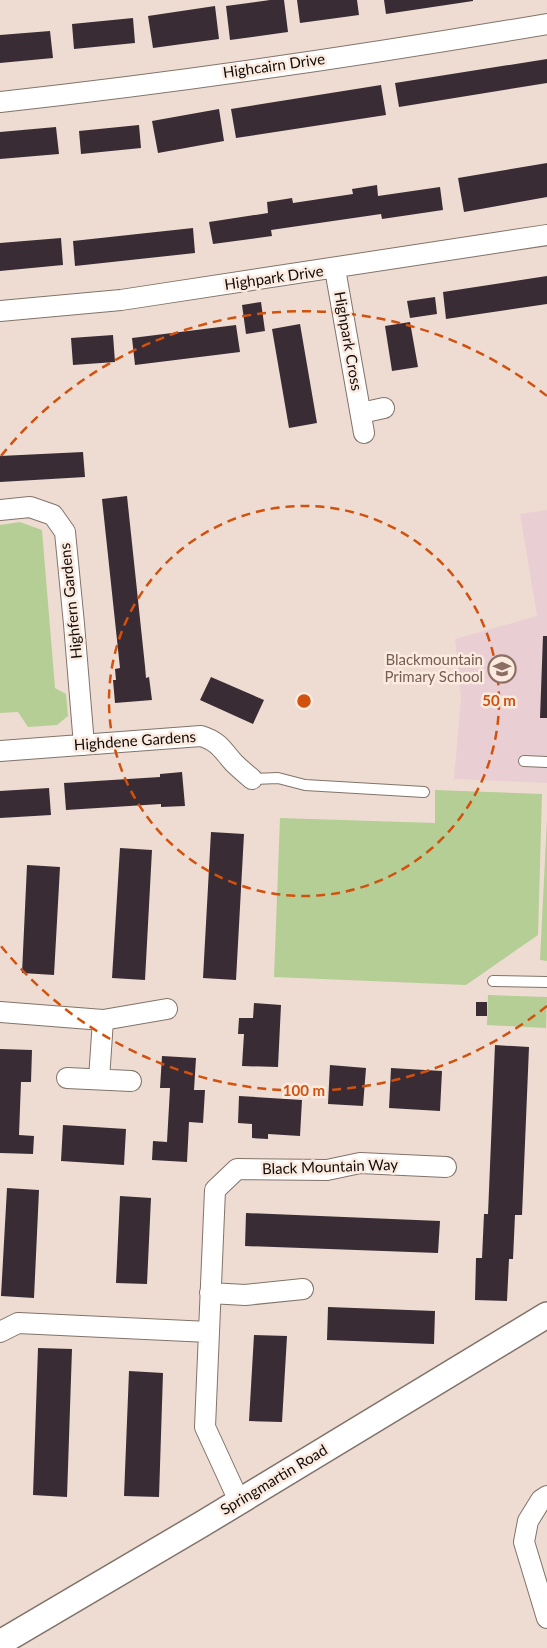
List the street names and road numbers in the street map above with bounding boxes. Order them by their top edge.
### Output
street label: Highcairn Drive [222,49,326,81]
street label: Highpark Drive [223,261,325,293]
street label: Highpark Cross [331,290,367,392]
street label: Highfern Gardens [55,542,85,660]
street label: Highdene Gardens [73,727,197,753]
street label: Black Mountain Way [262,1155,399,1177]
street label: Springmartin Road [217,1440,330,1518]

